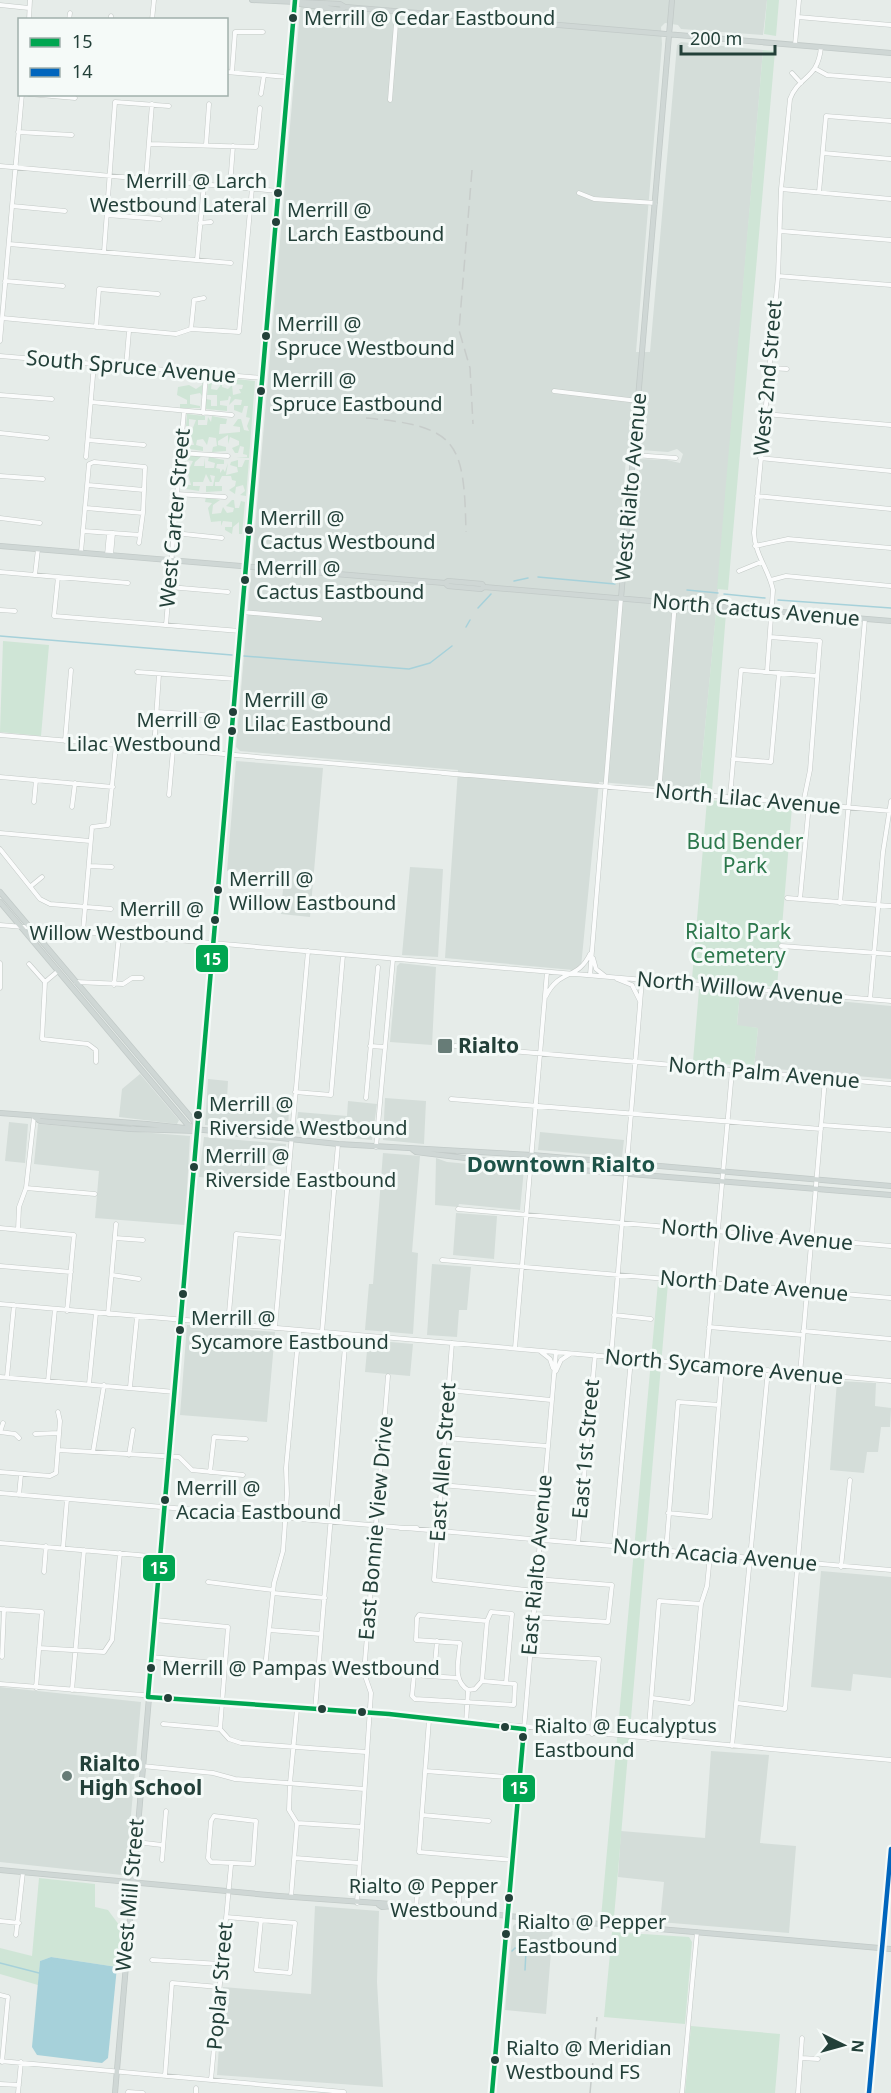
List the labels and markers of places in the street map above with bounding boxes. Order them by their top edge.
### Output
place label: Merrill @ Cedar Eastbound [304,4,555,31]
marker: Merrill @ Cedar Eastbound [287,12,299,24]
place label: Merrill @ Larch Westbound Lateral [90,167,267,218]
marker: Merrill @ Larch Westbound Lateral [272,187,284,199]
place label: Merrill @ Larch Eastbound [287,196,444,247]
marker: Merrill @ Larch Eastbound [270,216,282,228]
place label: Merrill @ Spruce Westbound [277,310,455,361]
marker: Merrill @ Spruce Westbound [260,330,272,342]
place label: Merrill @ Spruce Eastbound [272,366,443,417]
marker: Merrill @ Spruce Eastbound [255,385,267,397]
place label: Merrill @ Cactus Westbound [260,504,436,555]
marker: Merrill @ Cactus Westbound [243,524,255,536]
place label: Merrill @ Cactus Eastbound [256,554,424,605]
marker: Merrill @ Cactus Eastbound [239,574,251,586]
place label: Merrill @ Lilac Eastbound [244,686,391,737]
place label: Merrill @ Lilac Westbound [66,706,221,757]
marker: Merrill @ Lilac Eastbound [227,706,239,718]
marker: Merrill @ Lilac Westbound [226,725,238,737]
place label: Merrill @ Willow Eastbound [229,865,396,916]
marker: Merrill @ Willow Eastbound [212,884,224,896]
place label: Merrill @ Willow Westbound [30,895,204,946]
marker: Merrill @ Willow Westbound [209,914,221,926]
place label: Rialto [458,1031,519,1059]
marker: Rialto [436,1037,454,1055]
place label: Merrill @ Riverside Westbound [209,1090,408,1141]
marker: Merrill @ Riverside Westbound [192,1109,204,1121]
place label: Merrill @ Riverside Eastbound [205,1142,396,1193]
marker: Merrill @ Riverside Eastbound [188,1161,200,1173]
unlabelled marker [177,1288,189,1300]
place label: Merrill @ Sycamore Eastbound [191,1304,389,1355]
marker: Merrill @ Sycamore Eastbound [174,1324,186,1336]
place label: Merrill @ Acacia Eastbound [176,1474,341,1525]
marker: Merrill @ Acacia Eastbound [159,1494,171,1506]
place label: Merrill @ Pampas Westbound [162,1654,440,1681]
marker: Merrill @ Pampas Westbound [145,1662,157,1674]
unlabelled marker [162,1692,174,1704]
unlabelled marker [316,1703,328,1715]
unlabelled marker [356,1706,368,1718]
place label: Rialto @ Eucalyptus Eastbound [534,1712,717,1763]
unlabelled marker [499,1721,511,1733]
marker: Rialto @ Eucalyptus Eastbound [517,1731,529,1743]
place label: Rialto High School [79,1749,202,1801]
marker: Rialto High School [60,1769,74,1783]
place label: Rialto @ Pepper Westbound [349,1872,498,1923]
marker: Rialto @ Pepper Westbound [503,1892,515,1904]
place label: Rialto @ Pepper Eastbound [517,1908,666,1959]
marker: Rialto @ Pepper Eastbound [500,1928,512,1940]
place label: Rialto @ Meridian Westbound FS [506,2034,672,2085]
marker: Rialto @ Meridian Westbound FS [489,2054,501,2066]

